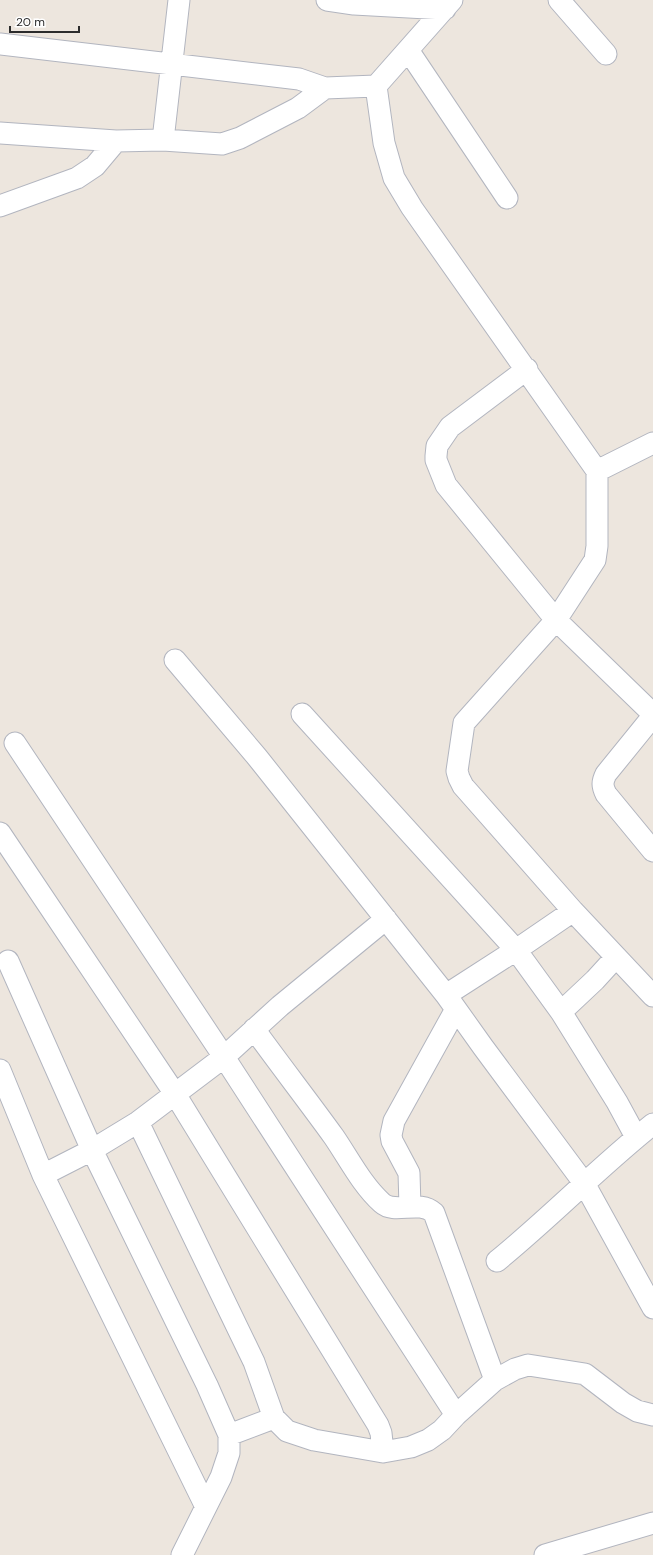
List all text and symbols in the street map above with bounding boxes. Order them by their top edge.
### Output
scale bar [10,8,79,34]
text: 20 m [16,14,45,30]

